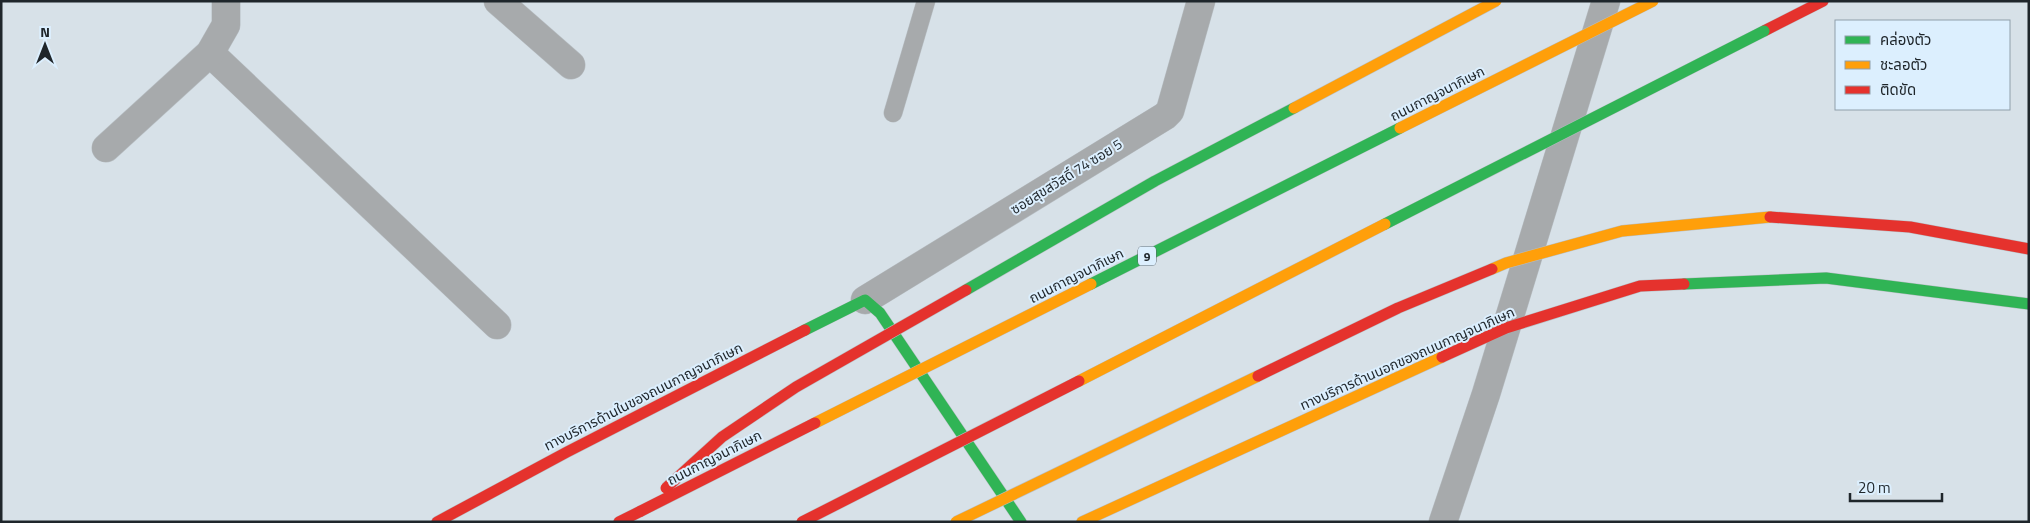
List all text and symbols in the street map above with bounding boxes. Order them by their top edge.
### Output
north arrow [20,20,70,70]
legend [1835,20,2010,110]
text: N [40,21,50,42]
text: คล่องตัว [1880,28,1931,51]
text: ชะลอตัว [1880,53,1927,76]
street label: ถนนกาญจนาภิเษก [1386,60,1488,126]
text: ติดขัด [1880,78,1916,101]
street label: ซอยสุขสวัสดิ์ 74 ซอย 5 [1006,133,1126,219]
street label: ถนนกาญจนาภิเษก [1025,242,1127,308]
road number: 9 [1138,247,1156,266]
street label: ทางบริการด้านนอกของถนนกาญจนาภิเษก [1296,301,1518,415]
street label: ทางบริการด้านในของถนนกาญจนาภิเษก [540,337,746,455]
street label: ถนนกาญจนาภิเษก [663,424,765,490]
scale bar [1850,470,1942,502]
text: 20 m [1858,476,1891,499]

